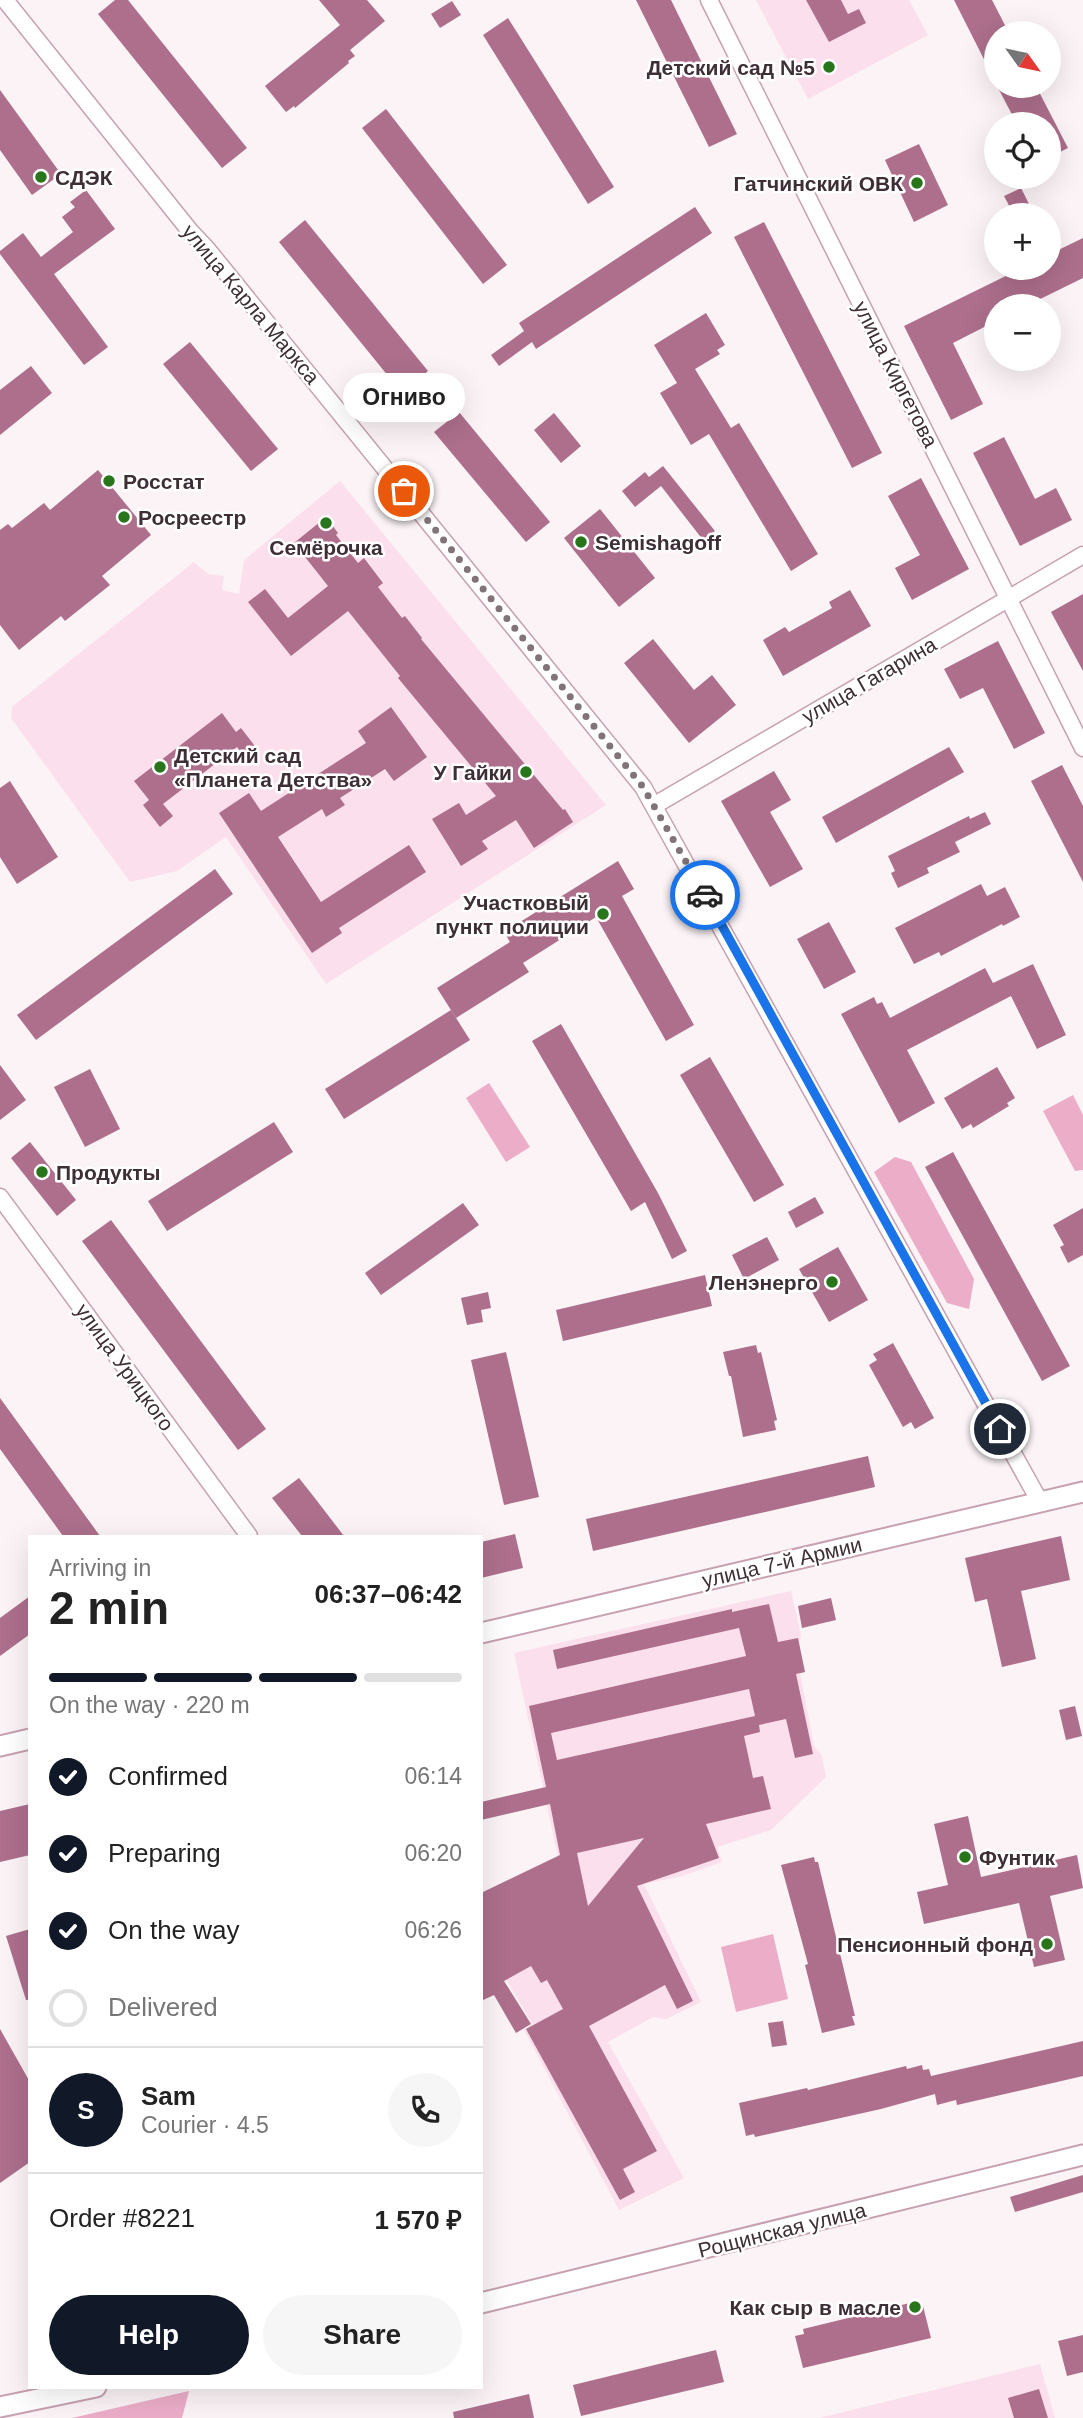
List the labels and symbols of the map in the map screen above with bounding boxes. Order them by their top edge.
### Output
north arrow [984,21,1060,98]
place label: Дeтский сад №5 [647,56,815,79]
marker: Дeтский сад №5 [821,59,837,75]
place label: СДЭК [55,166,113,189]
marker: СДЭК [33,169,49,185]
place label: Гатчинский ОВК [733,172,903,195]
marker: Гатчинский ОВК [909,175,925,191]
street label: улица Карла Маркса [178,220,325,389]
street label: улица Киргетова [849,297,943,451]
callout: Огниво [343,372,465,421]
pin [374,461,434,521]
place label: Росстат [123,470,205,493]
marker: Росстат [101,473,117,489]
place label: Росреестр [138,506,246,529]
marker: Росреестр [116,509,132,525]
marker: Семёрочка [318,515,334,531]
place label: Semishagoff [595,531,722,554]
marker: Semishagoff [573,534,589,550]
place label: Семёрочка [269,536,383,559]
street label: улица Гагарина [798,632,940,728]
place label: Детский сад «Планета Детства» [174,744,372,791]
marker: Детский сад «Планета Детства» [152,759,168,775]
place label: У Гайки [433,761,512,784]
marker: У Гайки [518,764,534,780]
courier [670,860,740,930]
place label: Участковый пункт полиции [435,891,589,938]
marker: Участковый пункт полиции [595,906,611,922]
place label: Продукты [56,1161,160,1184]
marker: Продукты [34,1164,50,1180]
place label: Ленэнерго [709,1271,818,1294]
marker: Ленэнерго [824,1274,840,1290]
street label: улица Урицкого [71,1299,179,1435]
pin [970,1399,1030,1459]
street label: улица 7-й Армии [700,1532,864,1592]
place label: Фунтик [979,1846,1055,1869]
marker: Фунтик [957,1849,973,1865]
place label: Пенсионный фонд [837,1933,1033,1956]
marker: Пенсионный фонд [1039,1936,1055,1952]
street label: Рощинская улица [696,2198,869,2262]
place label: Как сыр в масле [730,2296,901,2319]
marker: Как сыр в масле [907,2299,923,2315]

